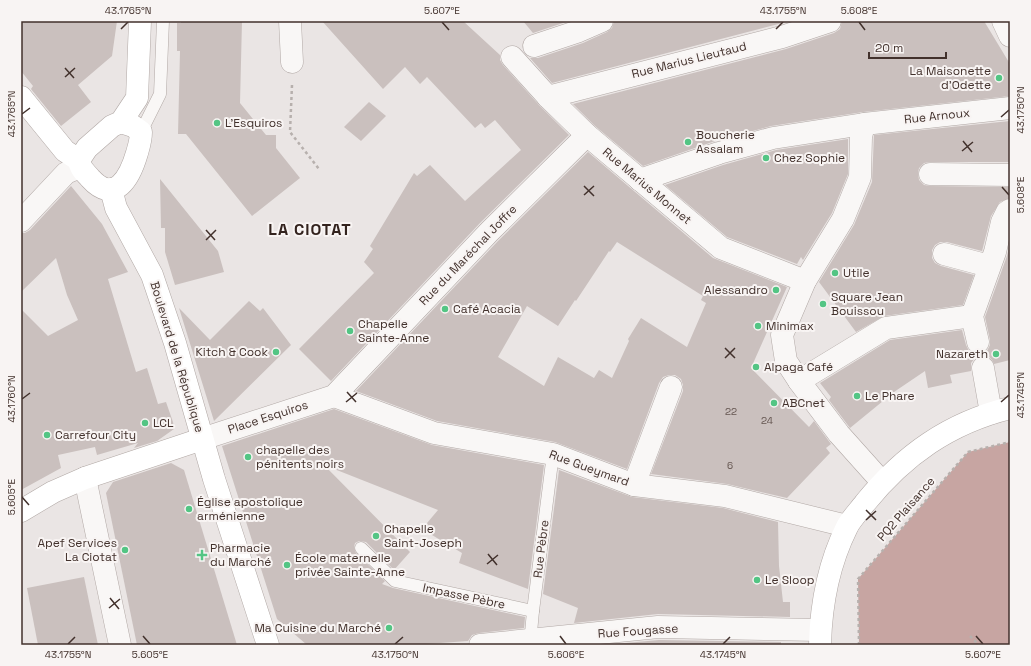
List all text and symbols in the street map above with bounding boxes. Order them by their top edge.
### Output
text: 43.1765°N [105,4,151,17]
text: 5.607°E [424,4,460,17]
text: 43.1755°N [760,4,806,17]
text: 5.608°E [841,4,878,17]
scale bar [869,34,946,60]
street label: Rue Marius Lieutaud [630,38,748,82]
text: 20 m [875,40,903,56]
place label: La Maisonette d'Odette [910,63,991,93]
marker: La Maisonette d'Odette [994,73,1004,83]
text: 43.1750°N [1014,86,1027,134]
text: 43.1765°N [5,91,18,137]
street label: Rue Arnoux [903,105,971,127]
place label: L'Esquiros [225,115,282,131]
marker: L'Esquiros [212,118,222,128]
place label: Boucherie Assalam [696,127,755,157]
marker: Boucherie Assalam [683,137,693,147]
street label: Rue Marius Monnet [599,144,695,228]
place label: Chez Sophie [774,150,845,166]
marker: Chez Sophie [761,153,771,163]
text: 5.608°E [1014,176,1027,213]
street label: Rue du Maréchal Joffre [416,201,520,309]
district label: LA CIOTAT [268,219,352,240]
place label: Utile [843,265,870,281]
marker: Utile [830,268,840,278]
street label: Boulevard de la République [146,280,208,434]
place label: Alessandro [704,282,768,298]
marker: Alessandro [771,285,781,295]
place label: Square Jean Bouissou [831,289,903,319]
marker: Square Jean Bouissou [818,299,828,309]
place label: Café Acacia [453,301,521,317]
marker: Café Acacia [440,304,450,314]
place label: Chapelle Sainte-Anne [358,316,429,346]
place label: Minimax [766,318,814,334]
marker: Minimax [753,321,763,331]
marker: Chapelle Sainte-Anne [345,326,355,336]
place label: Kitch & Cook [195,344,269,360]
place label: Nazareth [936,346,988,362]
marker: Kitch & Cook [271,347,281,357]
marker: Nazareth [991,349,1001,359]
place label: Alpaga Café [764,359,833,375]
marker: Alpaga Café [751,362,761,372]
text: 43.1745°N [1014,372,1027,418]
text: 43.1760°N [5,375,18,423]
place label: Le Phare [865,388,915,404]
marker: Le Phare [852,391,862,401]
place label: ABCnet [782,395,825,411]
street label: Place Esquiros [226,397,310,437]
marker: ABCnet [769,398,779,408]
house number: 22 [725,405,737,418]
house number: 24 [761,414,773,427]
place label: LCL [153,415,174,431]
marker: LCL [140,418,150,428]
place label: Carrefour City [55,427,136,443]
marker: Carrefour City [42,430,52,440]
place label: chapelle des pénitents noirs [256,442,344,472]
street label: Rue Gueymard [547,446,631,490]
marker: chapelle des pénitents noirs [243,452,253,462]
house number: 6 [727,459,733,472]
street label: PQ2 Plaisance [874,473,938,545]
text: 5.605°E [5,478,18,515]
place label: Église apostolique arménienne [197,494,303,524]
marker: Église apostolique arménienne [184,504,194,514]
street label: Rue Pèbre [530,519,552,579]
place label: Chapelle Saint-Joseph [384,521,462,551]
marker: Chapelle Saint-Joseph [371,531,381,541]
place label: Apef Services La Ciotat [37,535,117,565]
place label: Pharmacie du Marché [210,540,271,570]
marker: Apef Services La Ciotat [120,545,130,555]
marker: Pharmacie du Marché [197,550,207,560]
place label: École maternelle privée Sainte-Anne [295,550,405,580]
marker: École maternelle privée Sainte-Anne [282,560,292,570]
place label: Le Sloop [765,572,815,588]
marker: Le Sloop [752,575,762,585]
street label: Impasse Pèbre [421,579,507,613]
place label: Ma Cuisine du Marché [254,620,381,636]
street label: Rue Fougasse [597,620,679,642]
marker: Ma Cuisine du Marché [384,623,394,633]
text: 43.1755°N [45,648,91,661]
text: 5.605°E [132,648,169,661]
text: 43.1750°N [371,648,419,661]
text: 5.606°E [548,648,585,661]
text: 43.1745°N [700,648,746,661]
text: 5.607°E [965,648,1001,661]

